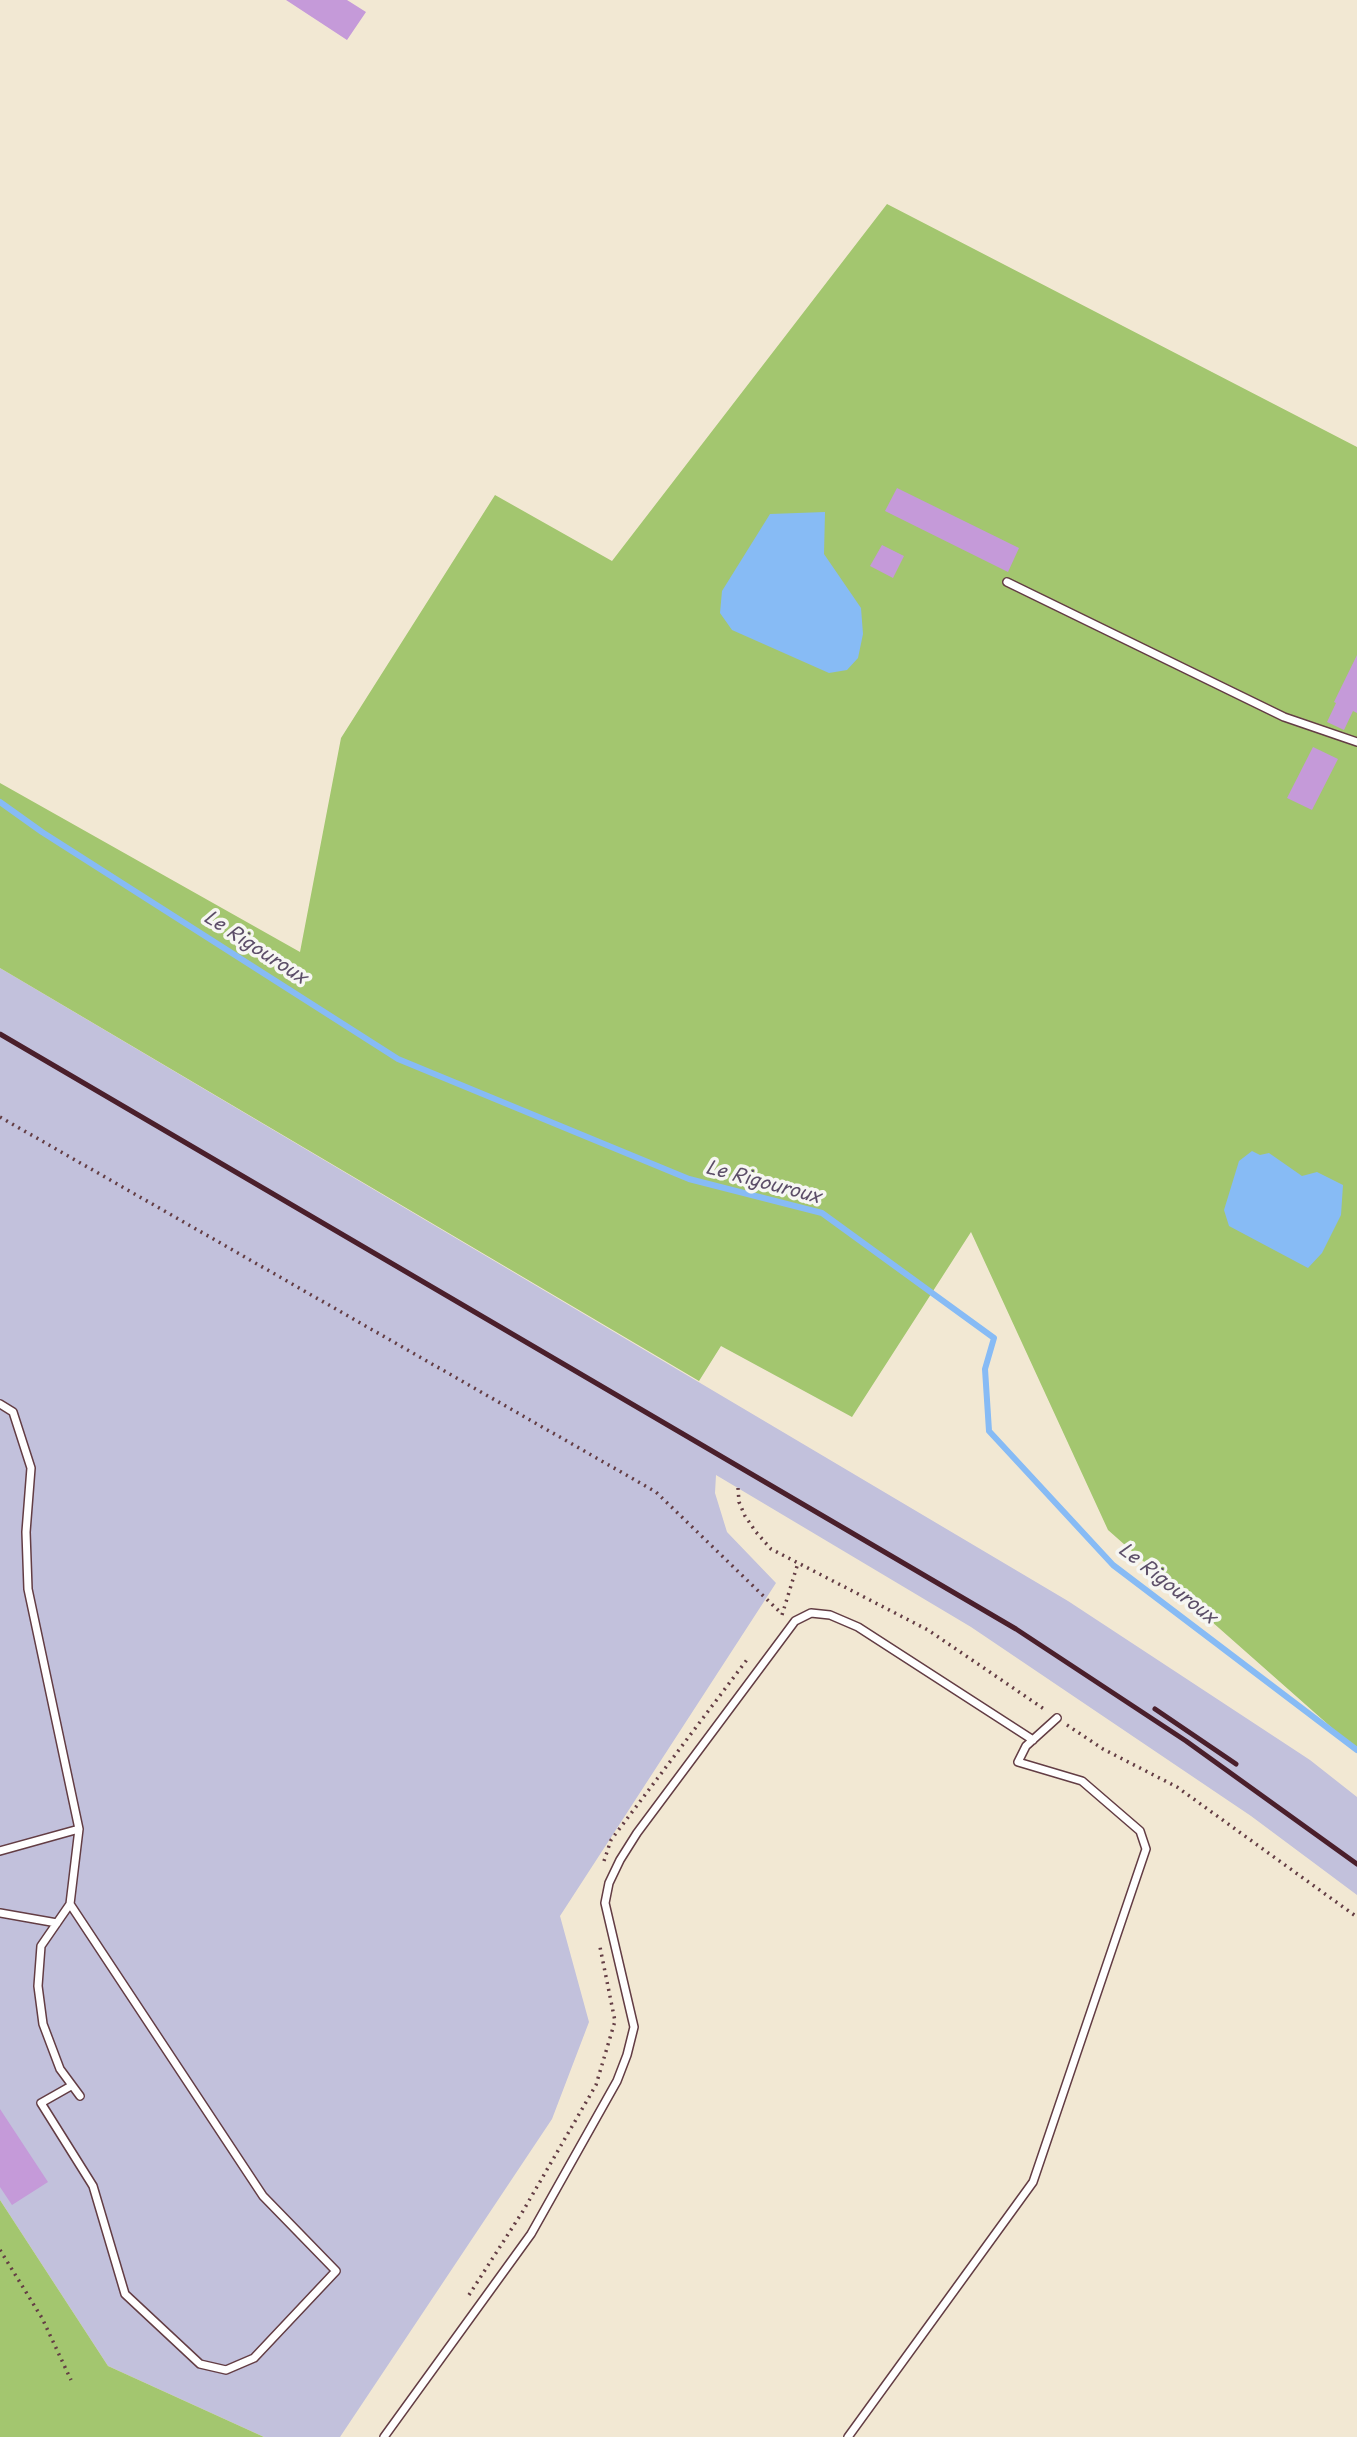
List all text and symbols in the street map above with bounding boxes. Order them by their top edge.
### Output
water label: Le Rigouroux [199,906,311,990]
water label: Le Rigouroux [703,1157,823,1209]
water label: Le Rigouroux [1113,1539,1221,1629]

